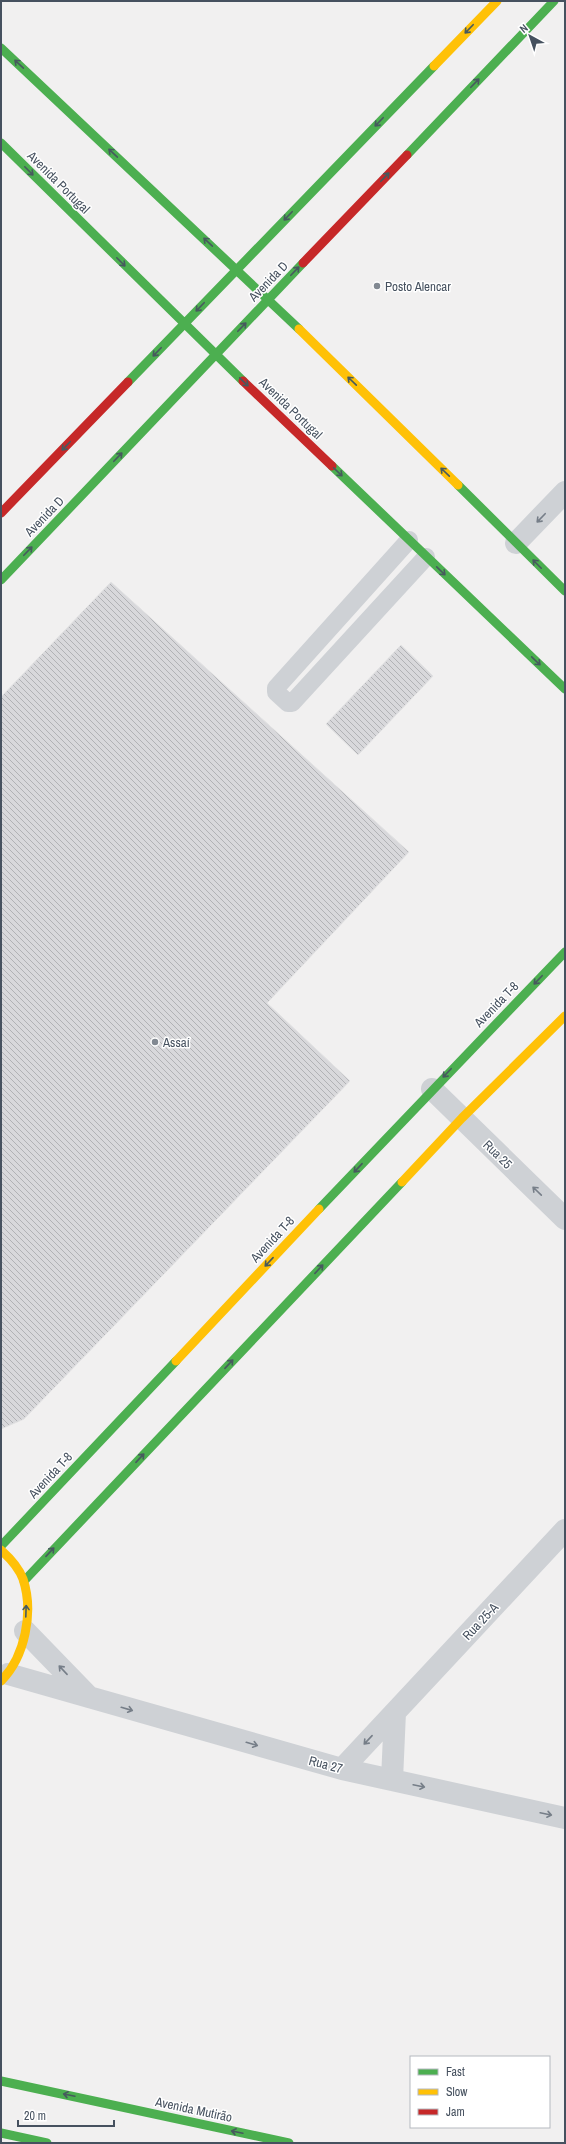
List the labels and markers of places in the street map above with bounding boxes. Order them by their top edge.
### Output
place label: Posto Alencar [385,278,451,295]
marker: Posto Alencar [372,281,382,291]
place label: Assaí [162,1034,191,1051]
marker: Assaí [150,1037,160,1047]

